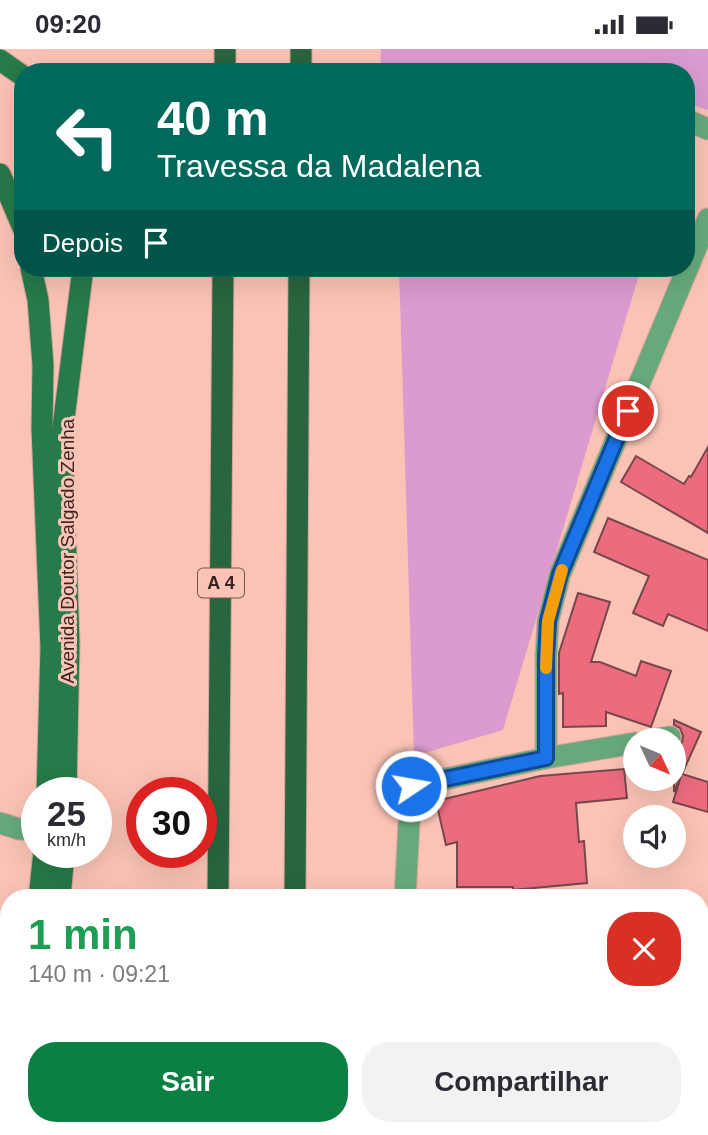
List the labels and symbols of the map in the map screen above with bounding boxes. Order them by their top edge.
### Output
pin [598,381,658,441]
street label: Avenida Doutor Salgado Zenha [57,418,78,683]
road number: A 4 [198,569,244,597]
north arrow [623,728,686,791]
position arrow [374,749,448,823]
speed limit sign: 30 [126,777,217,868]

